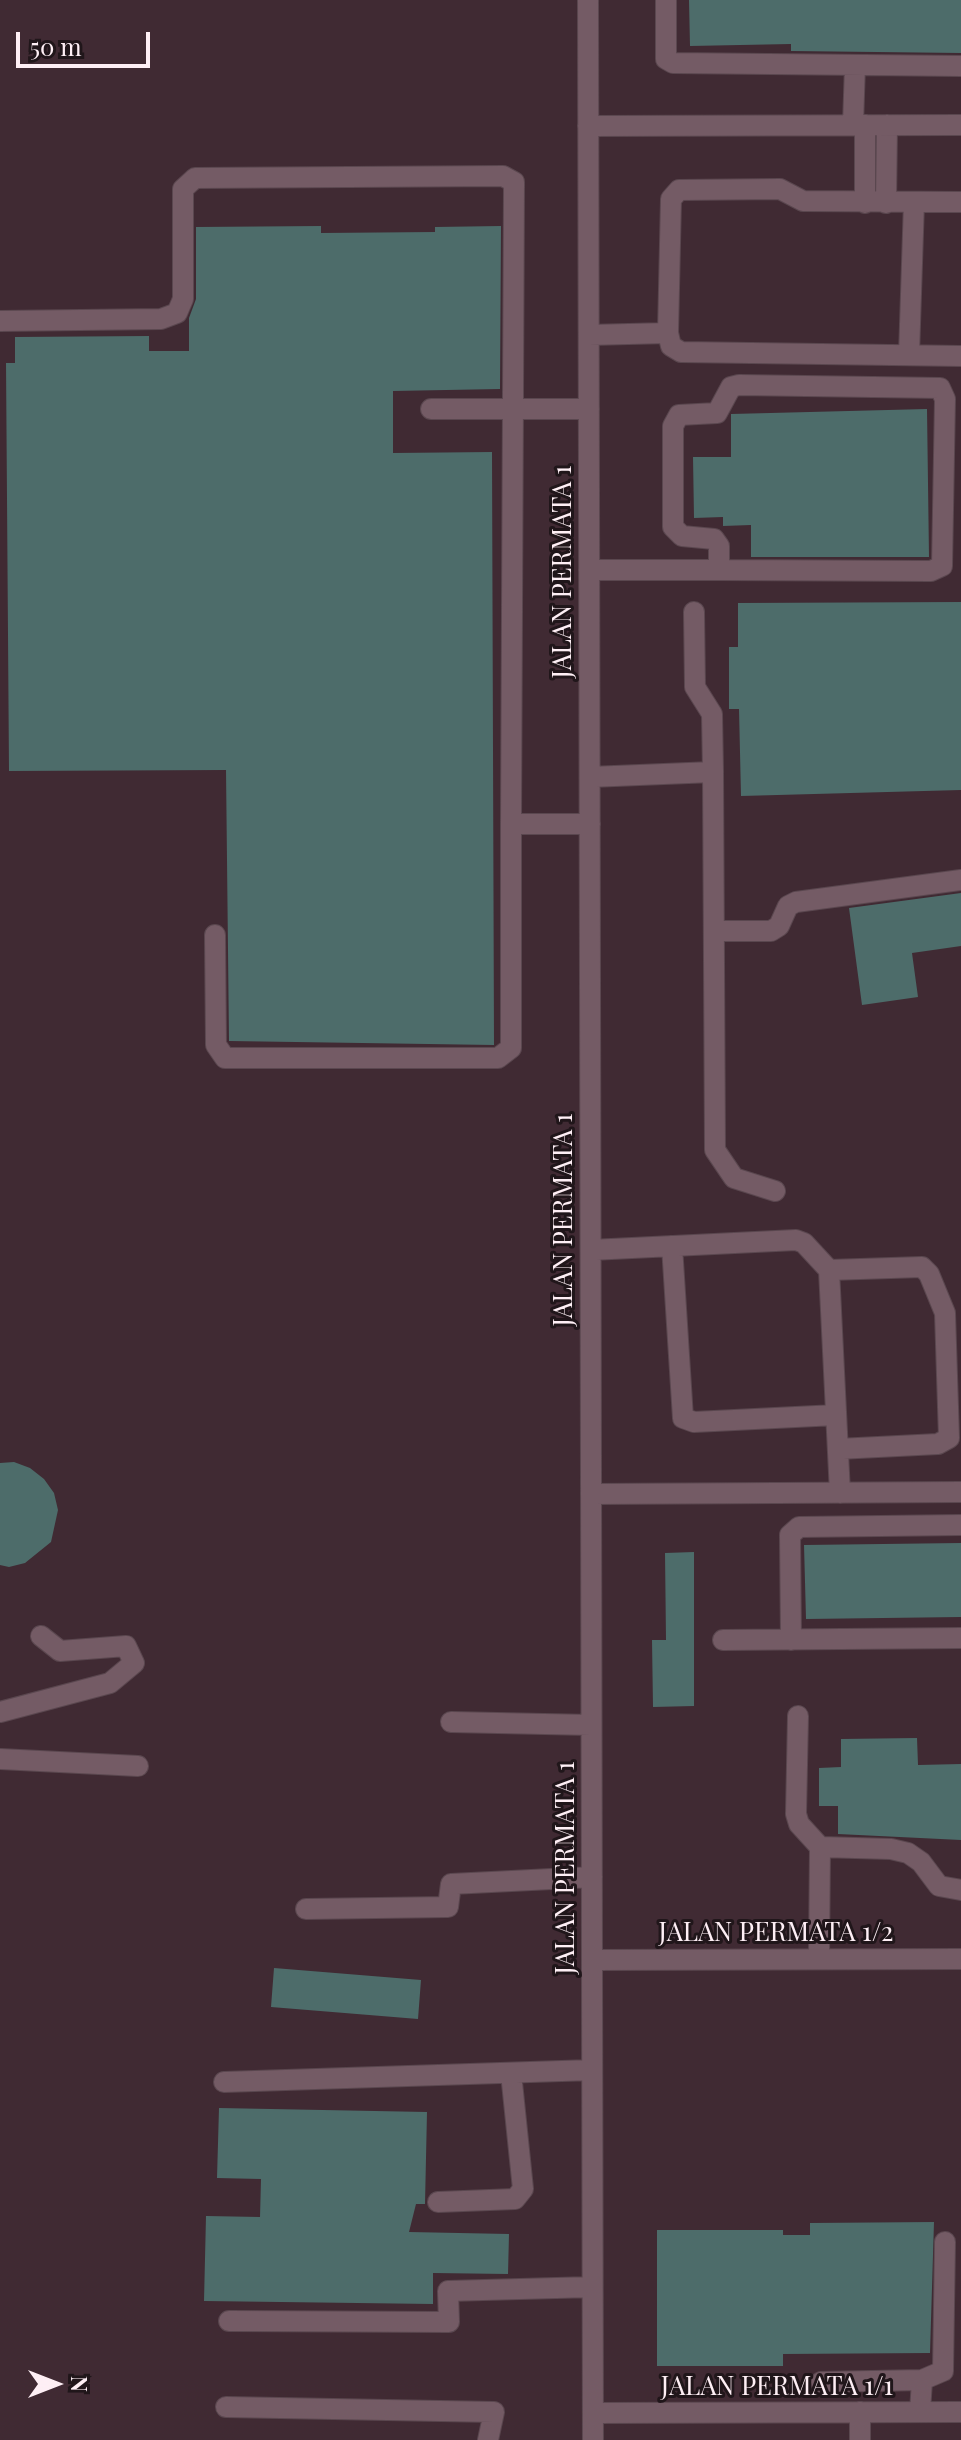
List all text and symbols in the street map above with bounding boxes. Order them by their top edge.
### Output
scale bar [20,16,154,66]
text: 50 m [30,30,82,62]
street label: JALAN PERMATA 1 [547,465,579,679]
street label: JALAN PERMATA 1 [548,1113,580,1327]
street label: JALAN PERMATA 1 [550,1761,582,1975]
street label: JALAN PERMATA 1/2 [659,1917,893,1949]
north arrow [16,2344,96,2424]
street label: JALAN PERMATA 1/1 [661,2371,893,2403]
text: N [65,2376,95,2392]

